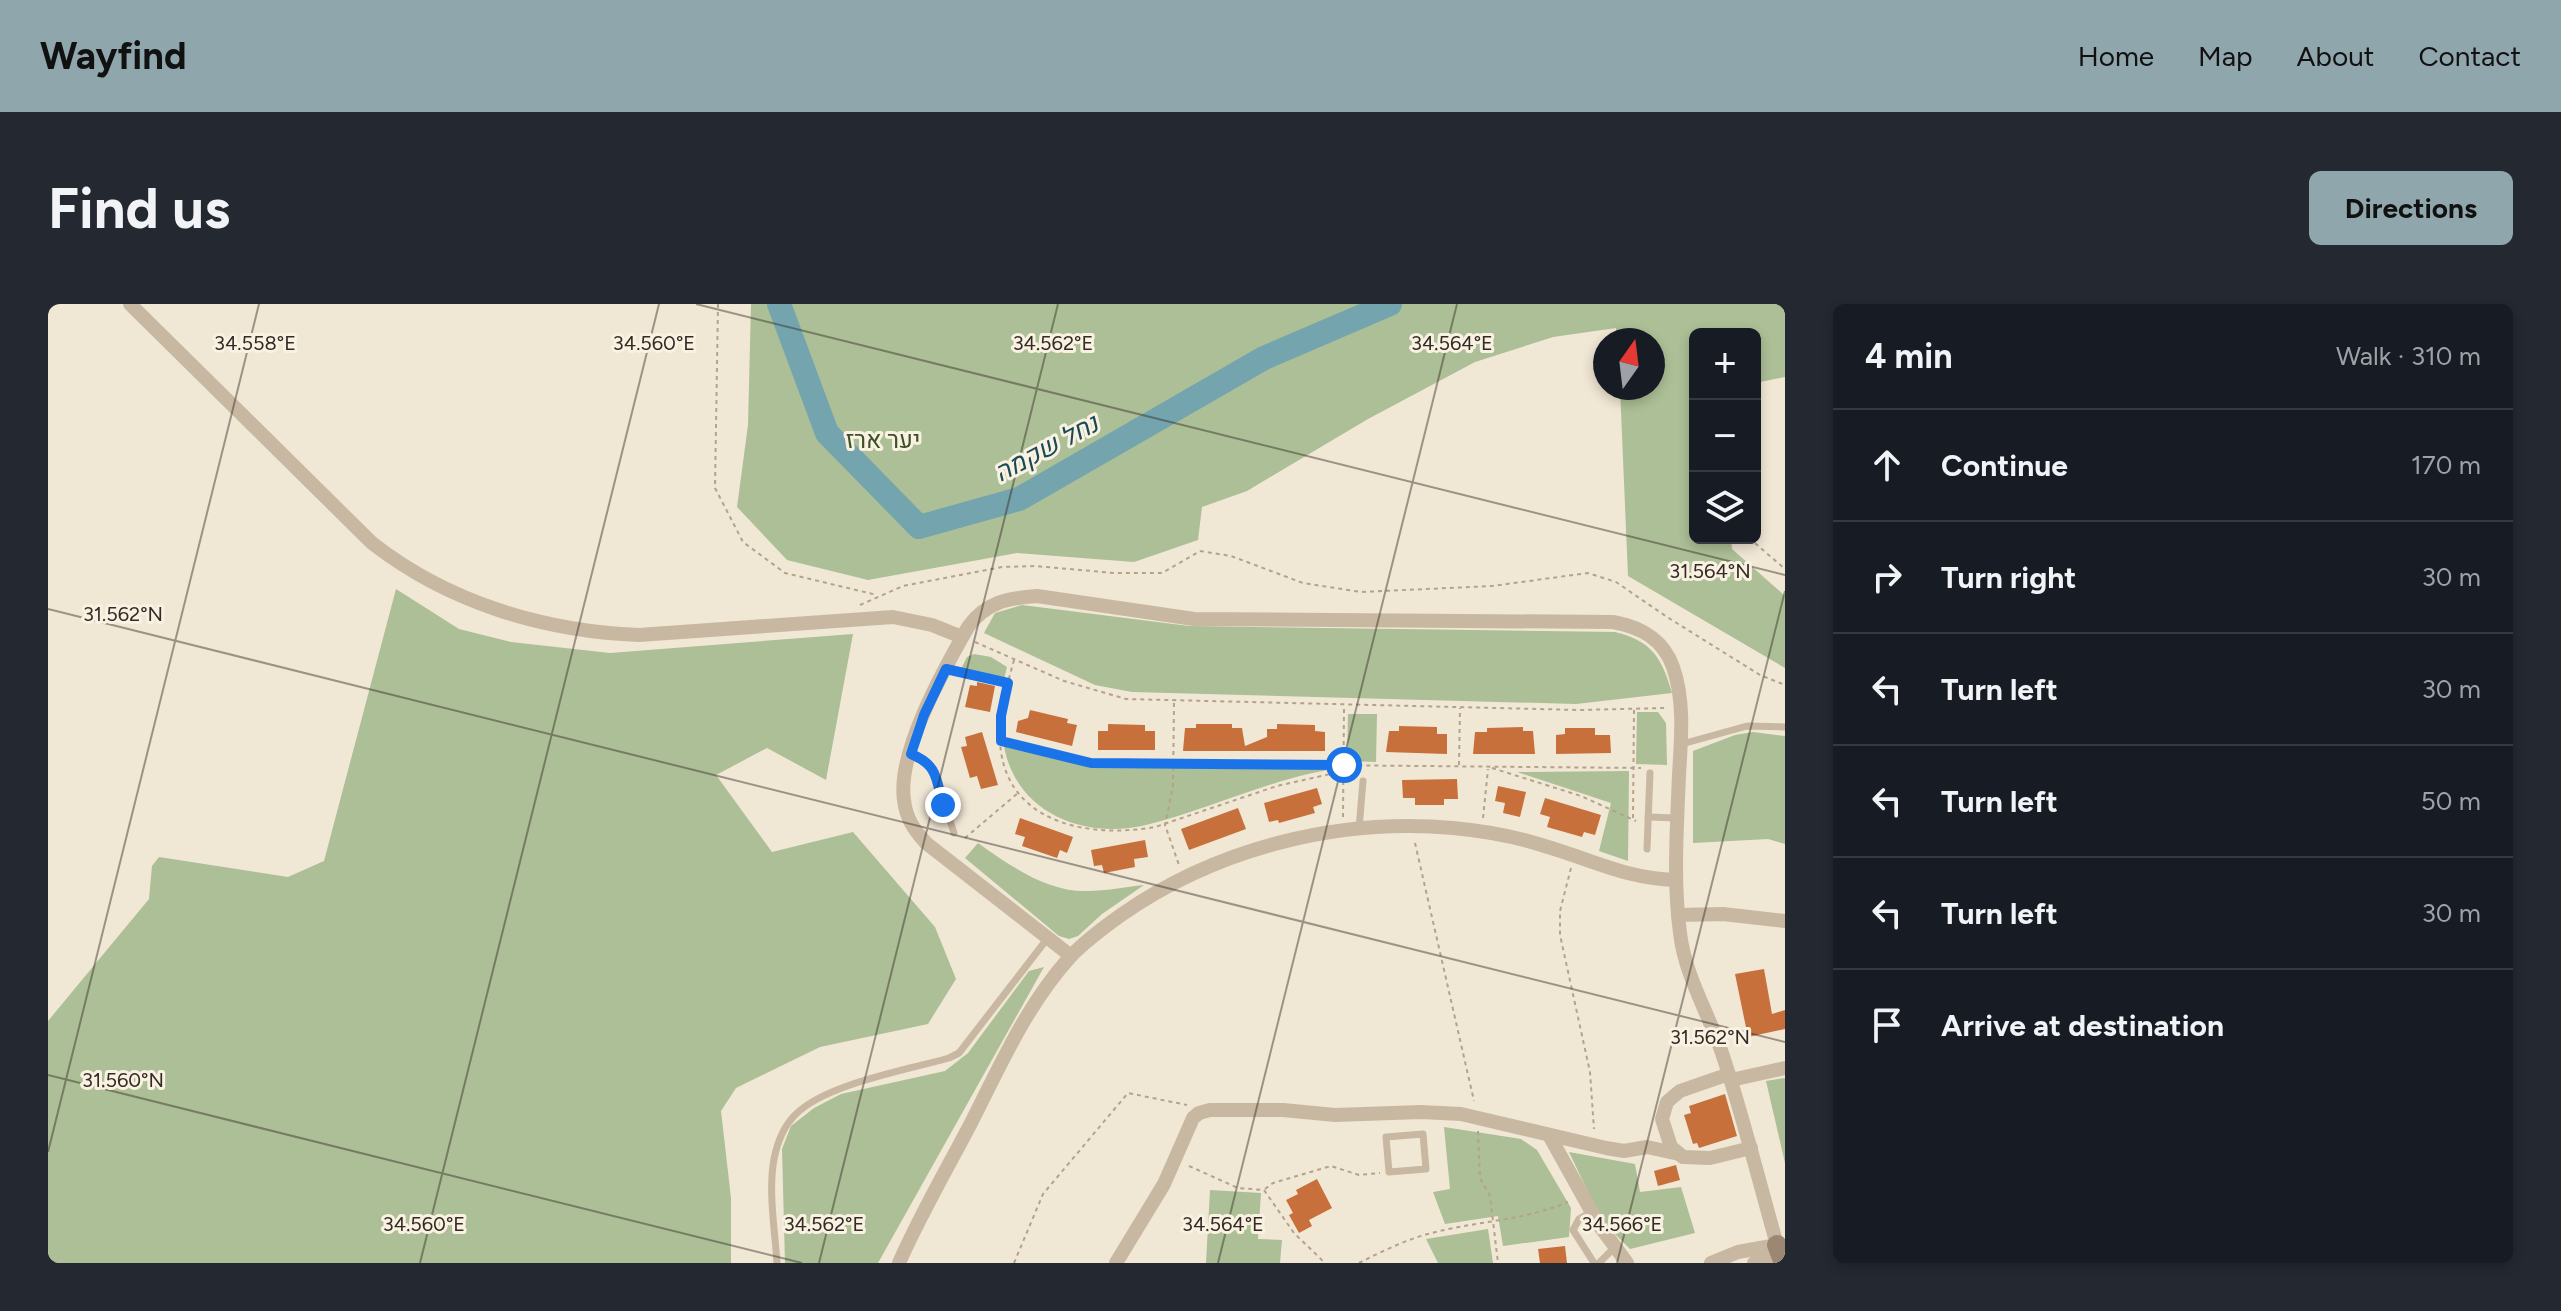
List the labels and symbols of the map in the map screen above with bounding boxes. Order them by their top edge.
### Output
north arrow [1593,328,1665,400]
text: 34.558°E [214,331,296,355]
text: 34.560°E [613,331,695,355]
text: 34.562°E [1013,331,1093,355]
text: 34.564°E [1411,331,1493,355]
water label: נחל שקמה [988,406,1105,489]
park label: יער ארז [846,425,920,454]
text: 31.564°N [1669,559,1751,583]
text: 31.562°N [83,602,163,626]
route start [1326,747,1362,783]
route end [925,787,961,823]
text: 31.562°N [1670,1025,1750,1049]
text: 31.560°N [82,1068,164,1092]
text: 34.560°E [383,1212,465,1236]
text: 34.562°E [784,1212,864,1236]
text: 34.564°E [1182,1212,1264,1236]
text: 34.566°E [1582,1212,1662,1236]

